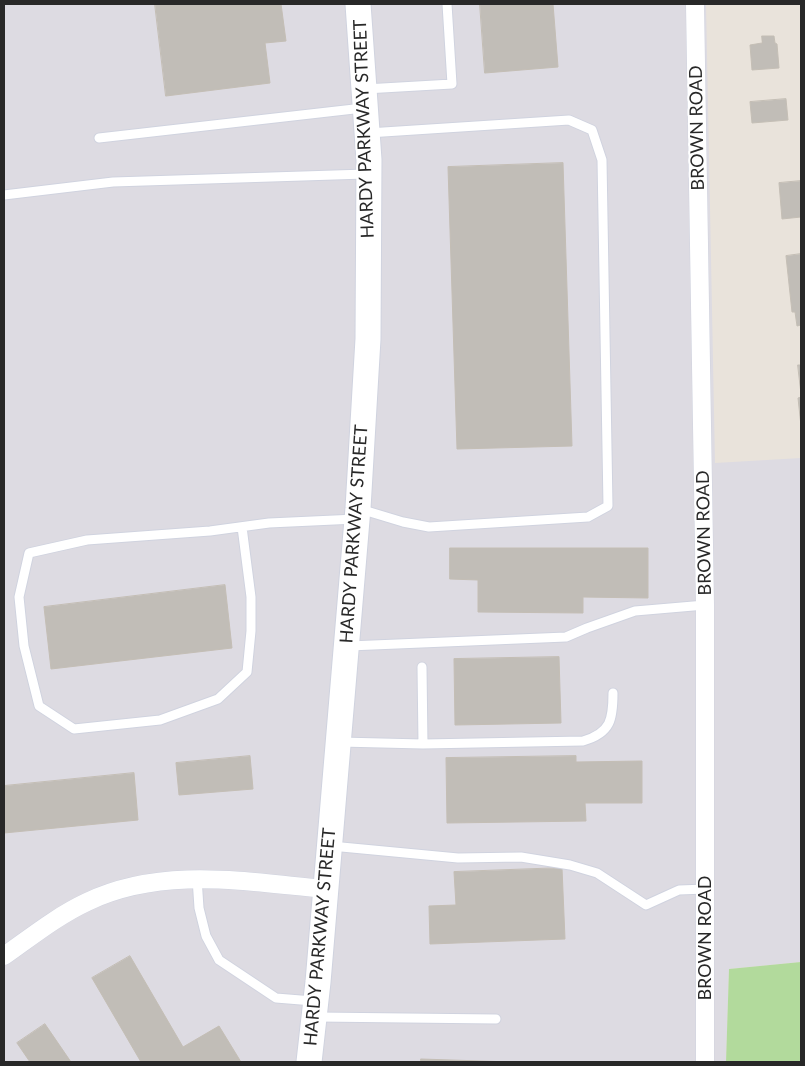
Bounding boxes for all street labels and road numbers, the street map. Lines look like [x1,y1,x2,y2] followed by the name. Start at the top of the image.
[349,19,379,239] street label: HARDY PARKWAY STREET
[685,65,709,191] street label: BROWN ROAD
[336,424,372,644] street label: HARDY PARKWAY STREET
[692,470,716,596] street label: BROWN ROAD
[300,827,340,1047] street label: HARDY PARKWAY STREET
[694,875,716,1001] street label: BROWN ROAD

